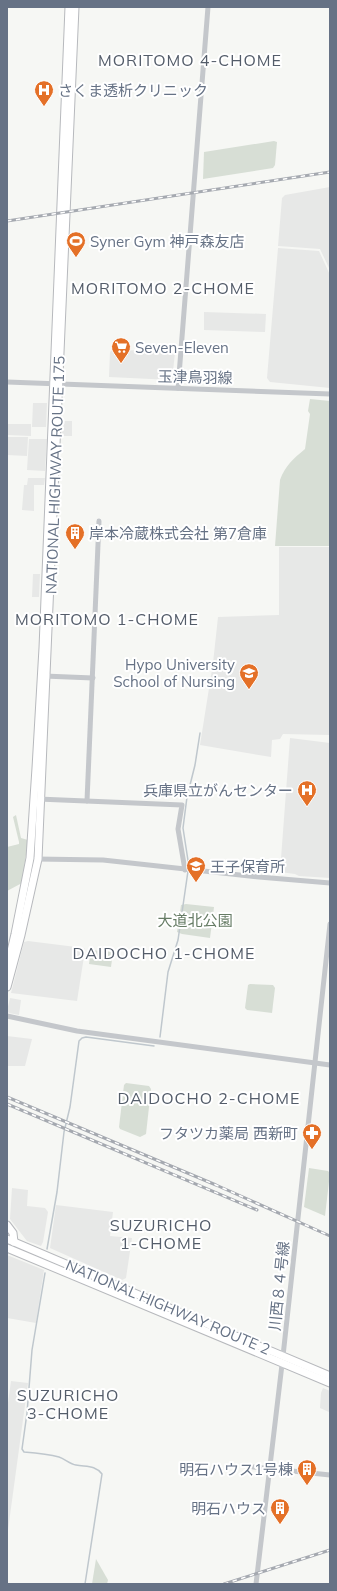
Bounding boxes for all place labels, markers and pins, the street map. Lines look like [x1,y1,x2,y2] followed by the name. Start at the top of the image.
[33,79,55,107] hospital icon: さくま透析クリニック
[58,81,208,100] place label: さくま透析クリニック
[65,230,87,258] sports icon: Syner Gym 神戸森友店
[90,232,245,251] place label: Syner Gym 神戸森友店
[110,336,132,364] supermarket icon: Seven-Eleven
[135,338,229,357] place label: Seven-Eleven
[64,522,86,550] building icon: 岸本冷蔵株式会社 第7倉庫
[89,524,267,543] place label: 岸本冷蔵株式会社 第7倉庫
[113,655,235,691] place label: Hypo University School of Nursing
[238,662,260,690] school or university icon: Hypo University School of Nursing
[296,779,318,807] hospital icon: 兵庫県立がんセンター
[143,781,293,800] place label: 兵庫県立がんセンター
[185,855,207,883] school or university icon: 王子保育所
[210,857,285,876] place label: 王子保育所
[301,1122,323,1150] pharmacy icon: フタツカ薬局 西新町
[159,1124,298,1143] place label: フタツカ薬局 西新町
[296,1458,318,1486] building icon: 明石ハウス1号棟
[179,1460,293,1479] place label: 明石ハウス1号棟
[269,1497,291,1525] building icon: 明石ハウス
[191,1499,266,1518] place label: 明石ハウス

